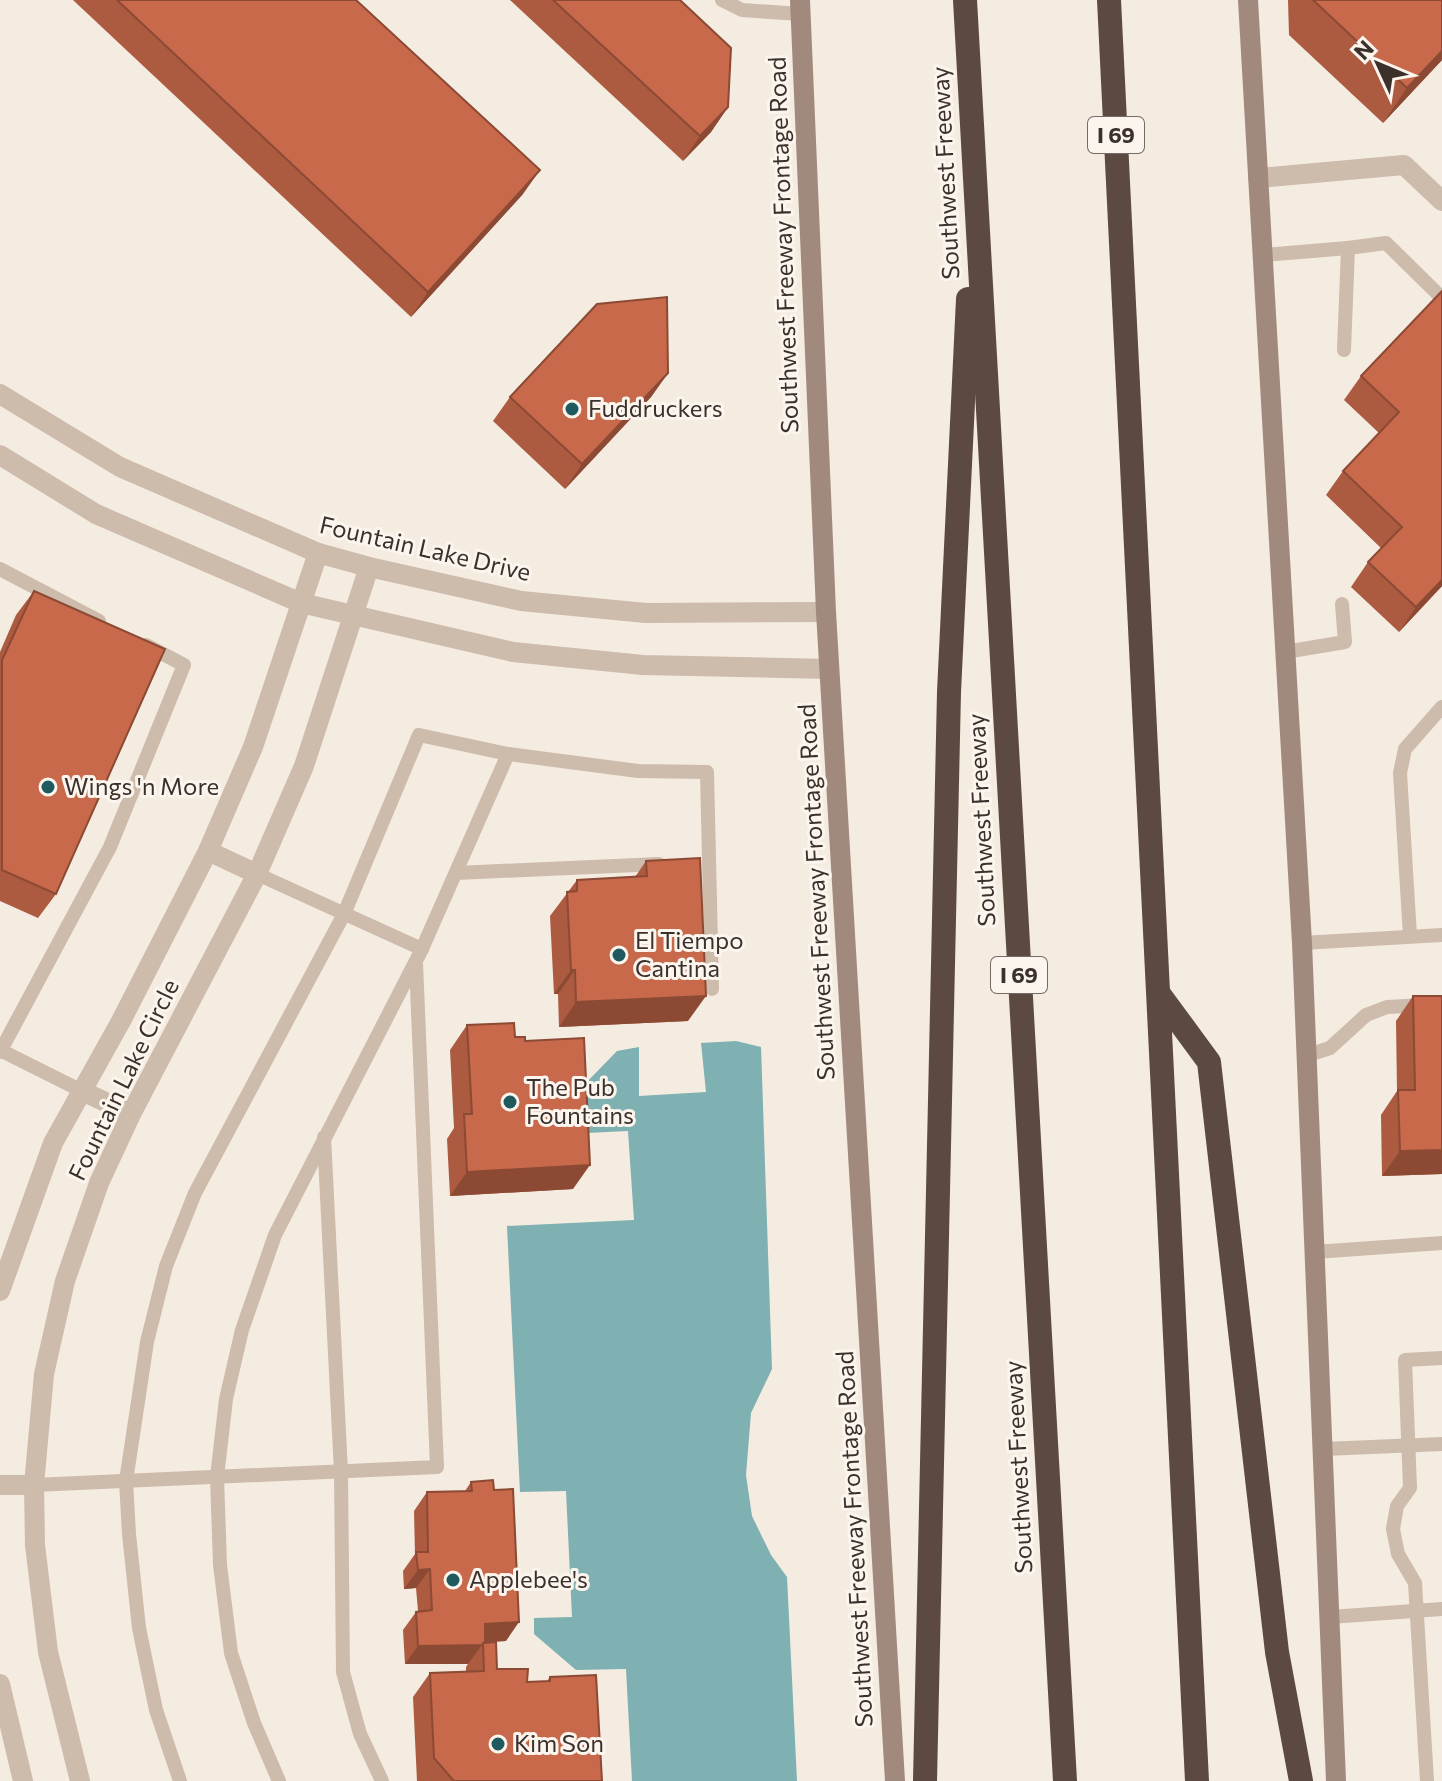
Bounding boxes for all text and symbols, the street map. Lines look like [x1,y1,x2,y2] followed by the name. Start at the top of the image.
[1338,24,1418,104] north arrow
[1348,34,1379,65] text: N
[761,56,804,434] street label: Southwest Freeway Frontage Road
[924,66,965,280] street label: Southwest Freeway
[1088,117,1144,153] road number: I 69
[588,393,723,422] place label: Fuddruckers
[563,400,581,418] marker: Fuddruckers
[317,509,534,586] street label: Fountain Lake Drive
[791,703,840,1081] street label: Southwest Freeway Frontage Road
[960,713,1001,927] street label: Southwest Freeway
[64,771,219,800] place label: Wings 'n More
[39,778,57,796] marker: Wings 'n More
[635,925,744,982] place label: El Tiempo Cantina
[610,946,628,964] marker: El Tiempo Cantina
[991,957,1047,993] road number: I 69
[61,974,184,1185] street label: Fountain Lake Circle
[526,1072,634,1129] place label: The Pub Fountains
[501,1093,519,1111] marker: The Pub Fountains
[829,1350,878,1728] street label: Southwest Freeway Frontage Road
[997,1360,1038,1574] street label: Southwest Freeway
[469,1564,588,1593] place label: Applebee's
[444,1571,462,1589] marker: Applebee's
[514,1728,604,1757] place label: Kim Son
[489,1735,507,1753] marker: Kim Son

